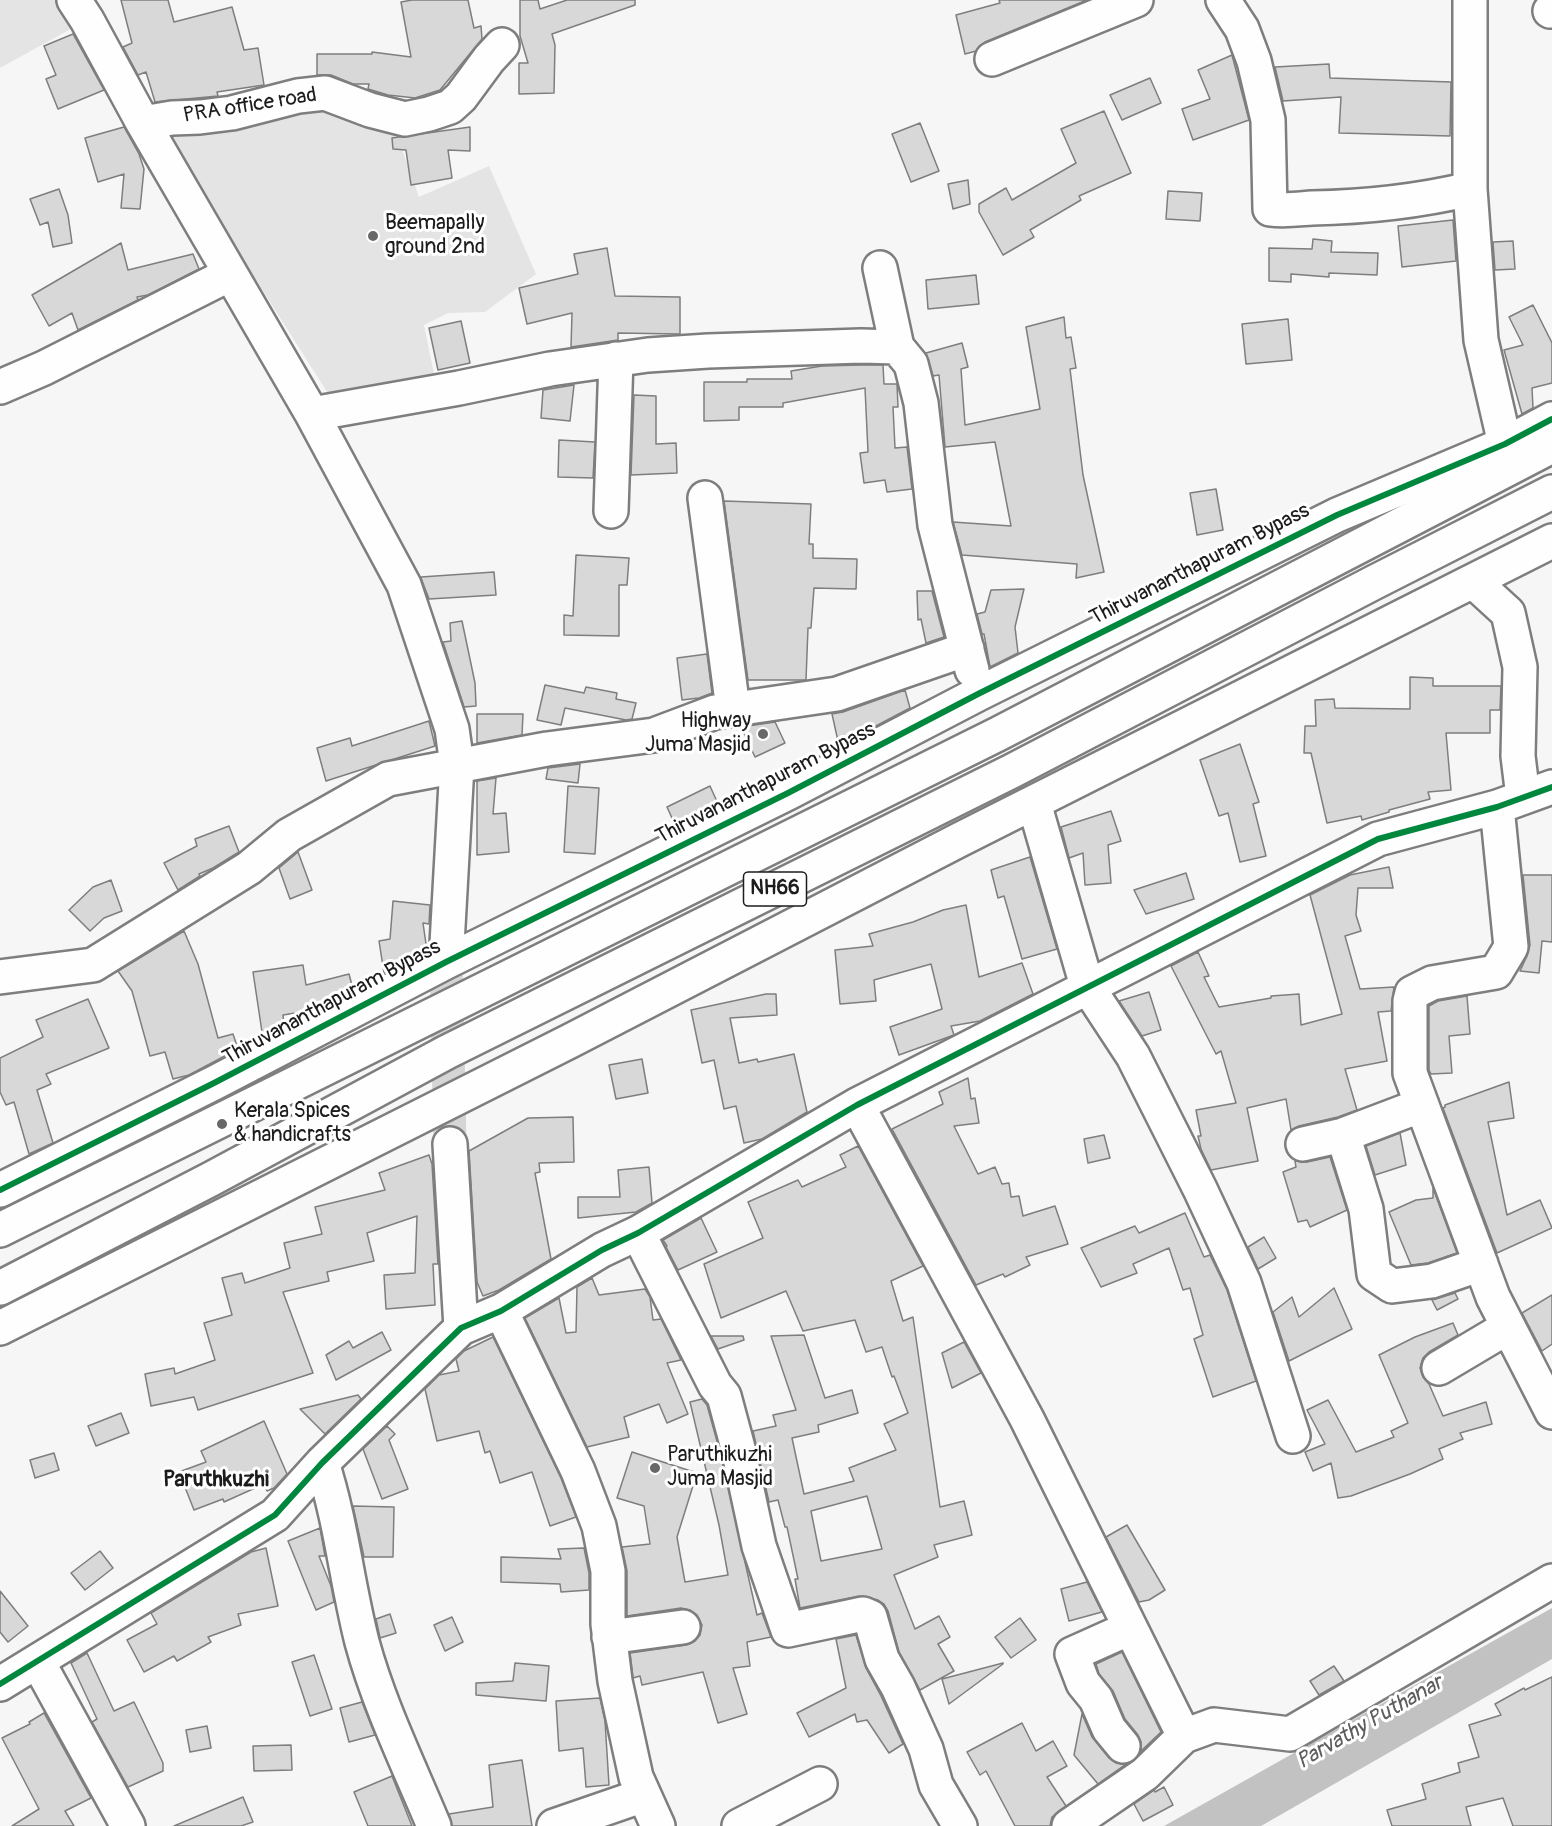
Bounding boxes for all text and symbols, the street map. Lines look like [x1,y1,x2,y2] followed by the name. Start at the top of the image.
[182,83,318,129] street label: PRA office road
[385,211,485,261] place label: Beemapally ground 2nd
[366,229,380,243] marker: Beemapally ground 2nd
[1086,499,1314,631] street label: Thiruvananthapuram Bypass
[645,709,751,759] place label: Highway Juma Masjid
[652,718,880,850] street label: Thiruvananthapuram Bypass
[756,727,770,741] marker: Highway Juma Masjid
[744,872,806,906] road number: NH66
[219,935,445,1071] street label: Thiruvananthapuram Bypass
[234,1099,351,1149] place label: Kerala Spices & handicrafts
[215,1117,229,1131] marker: Kerala Spices & handicrafts
[667,1443,773,1493] place label: Paruthikuzhi Juma Masjid
[648,1461,662,1475] marker: Paruthikuzhi Juma Masjid
[163,1467,269,1493] district label: Paruthkuzhi
[1292,1670,1448,1776] water label: Parvathy Puthanar

